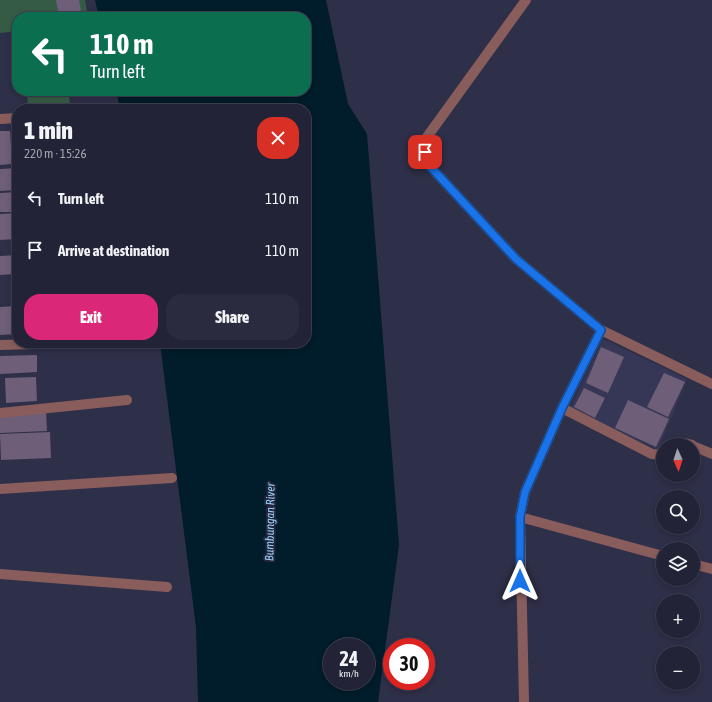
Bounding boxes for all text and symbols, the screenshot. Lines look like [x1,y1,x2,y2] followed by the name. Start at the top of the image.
[24,28,76,80] icon: left
[90,28,153,60] text: 110 m
[90,61,145,82] text: Turn left
[24,117,73,144] text: 1 min
[257,117,299,159] button: close
[408,135,442,169] pin
[414,141,436,163] icon: arrive
[24,146,87,161] text: 220 m · 15:26
[24,187,46,209] icon: left
[58,190,104,207] text: Turn left
[265,190,299,207] text: 110 m
[24,239,46,261] icon: arrive
[58,242,169,259] text: Arrive at destination
[265,242,299,259] text: 110 m
[24,294,158,340] button: Exit
[166,294,299,340] button: Share
[656,438,700,482] north arrow
[656,438,700,690] map controls
[262,482,278,561] water label: Bumbungan River
[656,490,700,534] button: search
[656,542,700,586] button: layers
[499,560,541,602] position arrow
[656,594,700,638] button: +
[383,638,435,690] speed limit sign: 30
[656,646,700,690] button: −
[340,647,358,670] text: 24
[339,668,359,679] text: km/h

